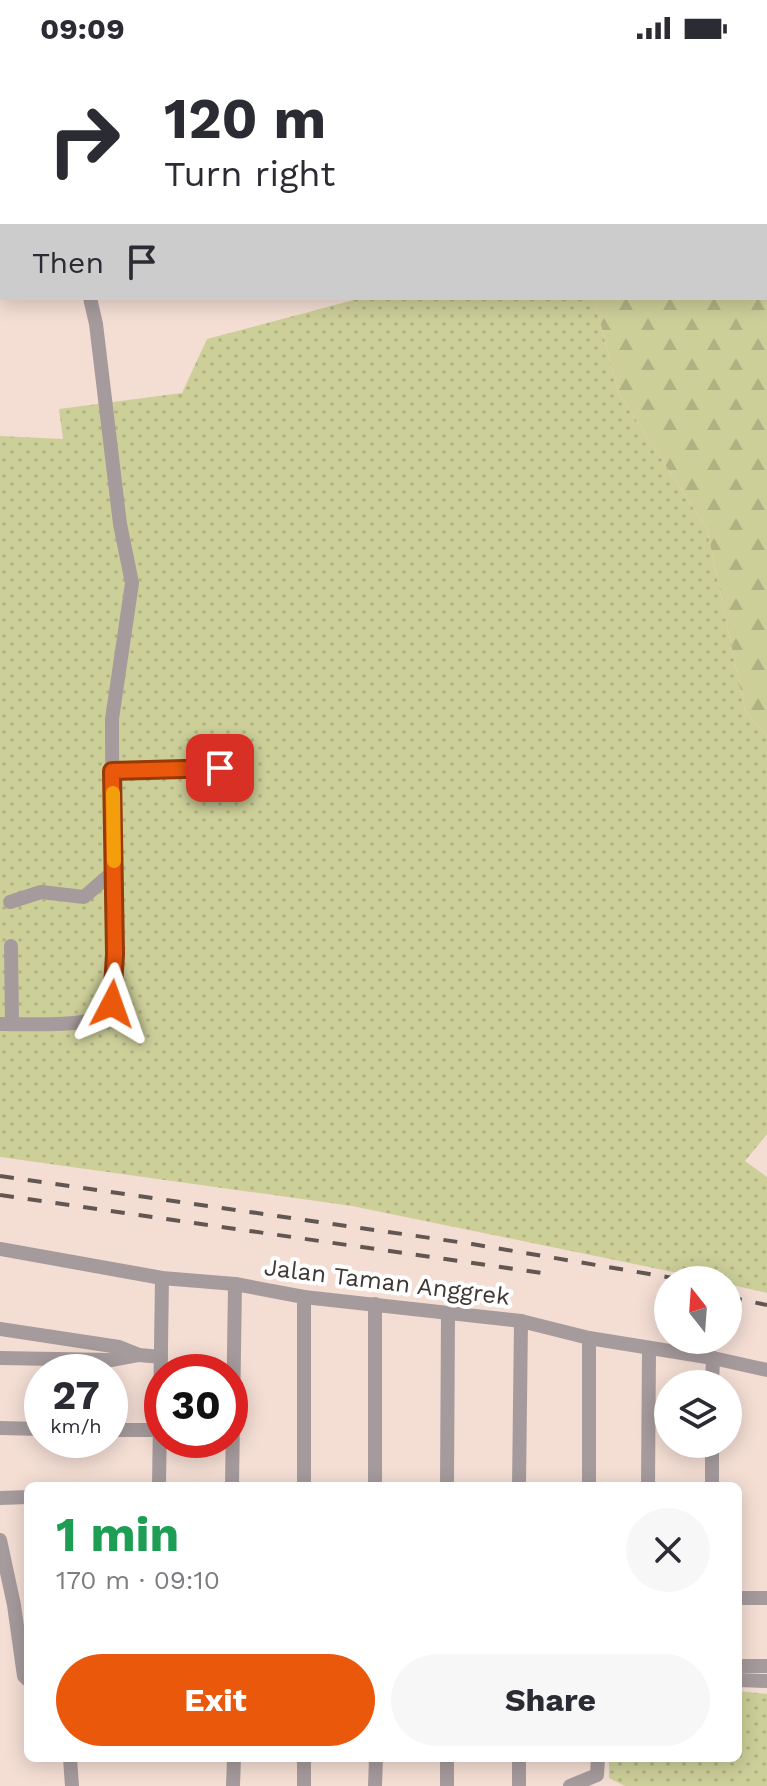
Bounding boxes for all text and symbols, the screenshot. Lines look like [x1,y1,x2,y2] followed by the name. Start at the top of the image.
[40,11,125,46] text: 09:09
[164,86,326,152] text: 120 m
[32,88,136,192] icon: right
[164,153,335,195] text: Turn right
[120,240,164,284] icon: arrive
[32,245,104,280] text: Then
[186,734,254,802] pin
[198,746,242,790] icon: arrive
[70,962,154,1046] position arrow
[263,1253,512,1311] street label: Jalan Taman Anggrek
[654,1266,742,1354] north arrow
[654,1266,742,1458] map controls
[144,1354,248,1458] speed limit sign: 30
[654,1370,742,1458] button: layers
[52,1372,100,1419] text: 27
[50,1414,102,1438] text: km/h
[56,1506,179,1563] text: 1 min
[626,1508,710,1592] button: close
[56,1565,220,1595] text: 170 m · 09:10
[56,1654,375,1746] button: Exit
[391,1654,710,1746] button: Share

